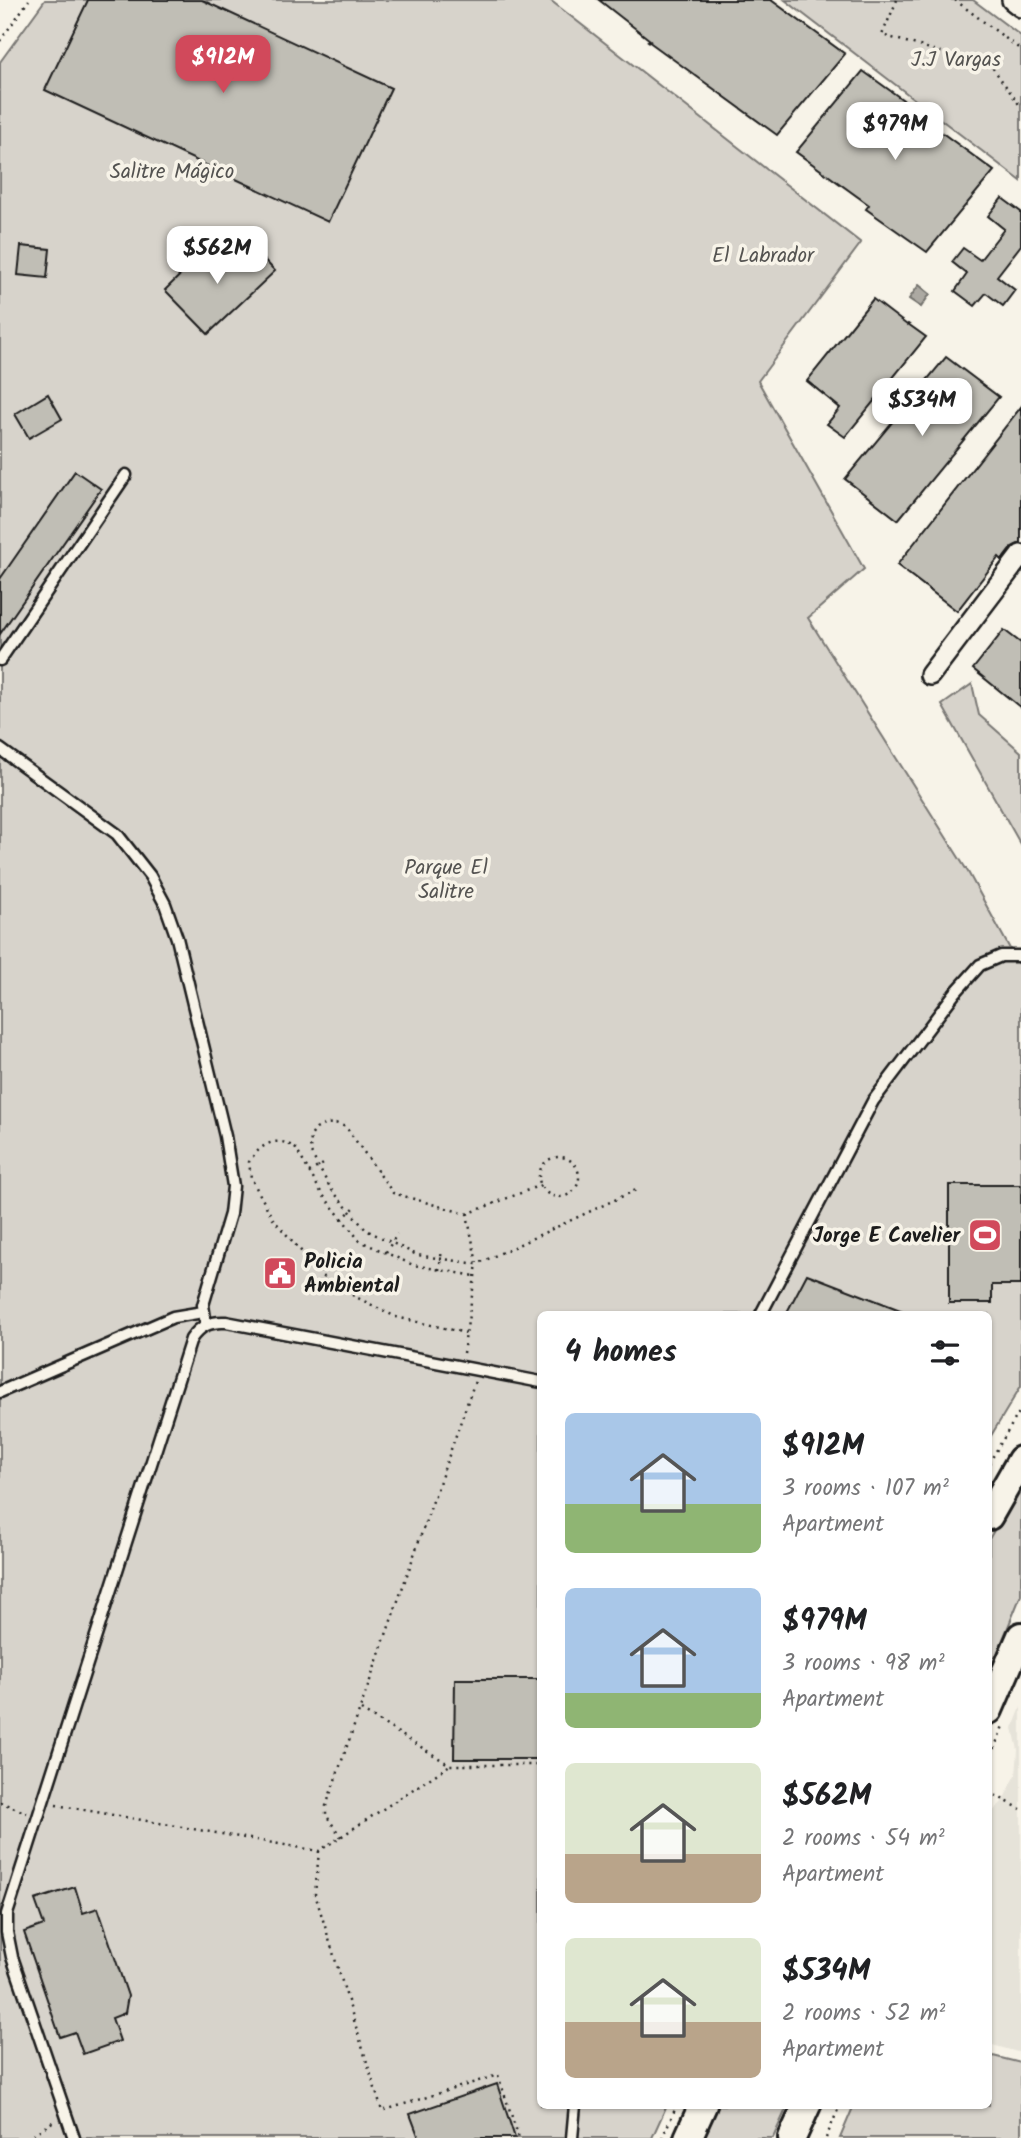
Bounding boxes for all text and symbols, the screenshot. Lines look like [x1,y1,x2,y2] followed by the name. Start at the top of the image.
[174,36,272,95] pin: $912M
[192,40,255,76] text: $912M
[911,44,1001,77] park label: J.J Vargas
[846,102,944,162] pin: $979M
[862,107,928,143] text: $979M
[110,156,234,189] park label: Salitre Mágico
[168,226,266,286] pin: $562M
[183,231,251,267] text: $562M
[712,240,815,273] park label: El Labrador
[873,378,971,438] pin: $534M
[888,383,956,419] text: $534M
[404,852,488,909] park label: Parque El Salitre
[966,1216,1004,1254] sports icon: Jorge E Cavelier
[813,1220,961,1253] place label: Jorge E Cavelier
[304,1246,400,1303] place label: Policia Ambiental
[261,1254,299,1292] public building icon: Policia Ambiental
[565,1329,677,1377] text: 4 homes
[926,1334,964,1372] icon: filters
[782,1423,864,1471] text: $912M
[621,1441,705,1525] icon: home
[782,1471,949,1507] text: 3 rooms · 107 m²
[782,1507,884,1543] text: Apartment
[782,1598,867,1646] text: $979M
[621,1616,705,1700] icon: home
[782,1646,945,1682] text: 3 rooms · 98 m²
[782,1682,884,1718] text: Apartment
[782,1773,871,1821] text: $562M
[621,1791,705,1875] icon: home
[782,1821,945,1857] text: 2 rooms · 54 m²
[782,1857,884,1893] text: Apartment
[782,1948,870,1996] text: $534M
[621,1966,705,2050] icon: home
[782,1996,945,2032] text: 2 rooms · 52 m²
[782,2032,884,2068] text: Apartment

